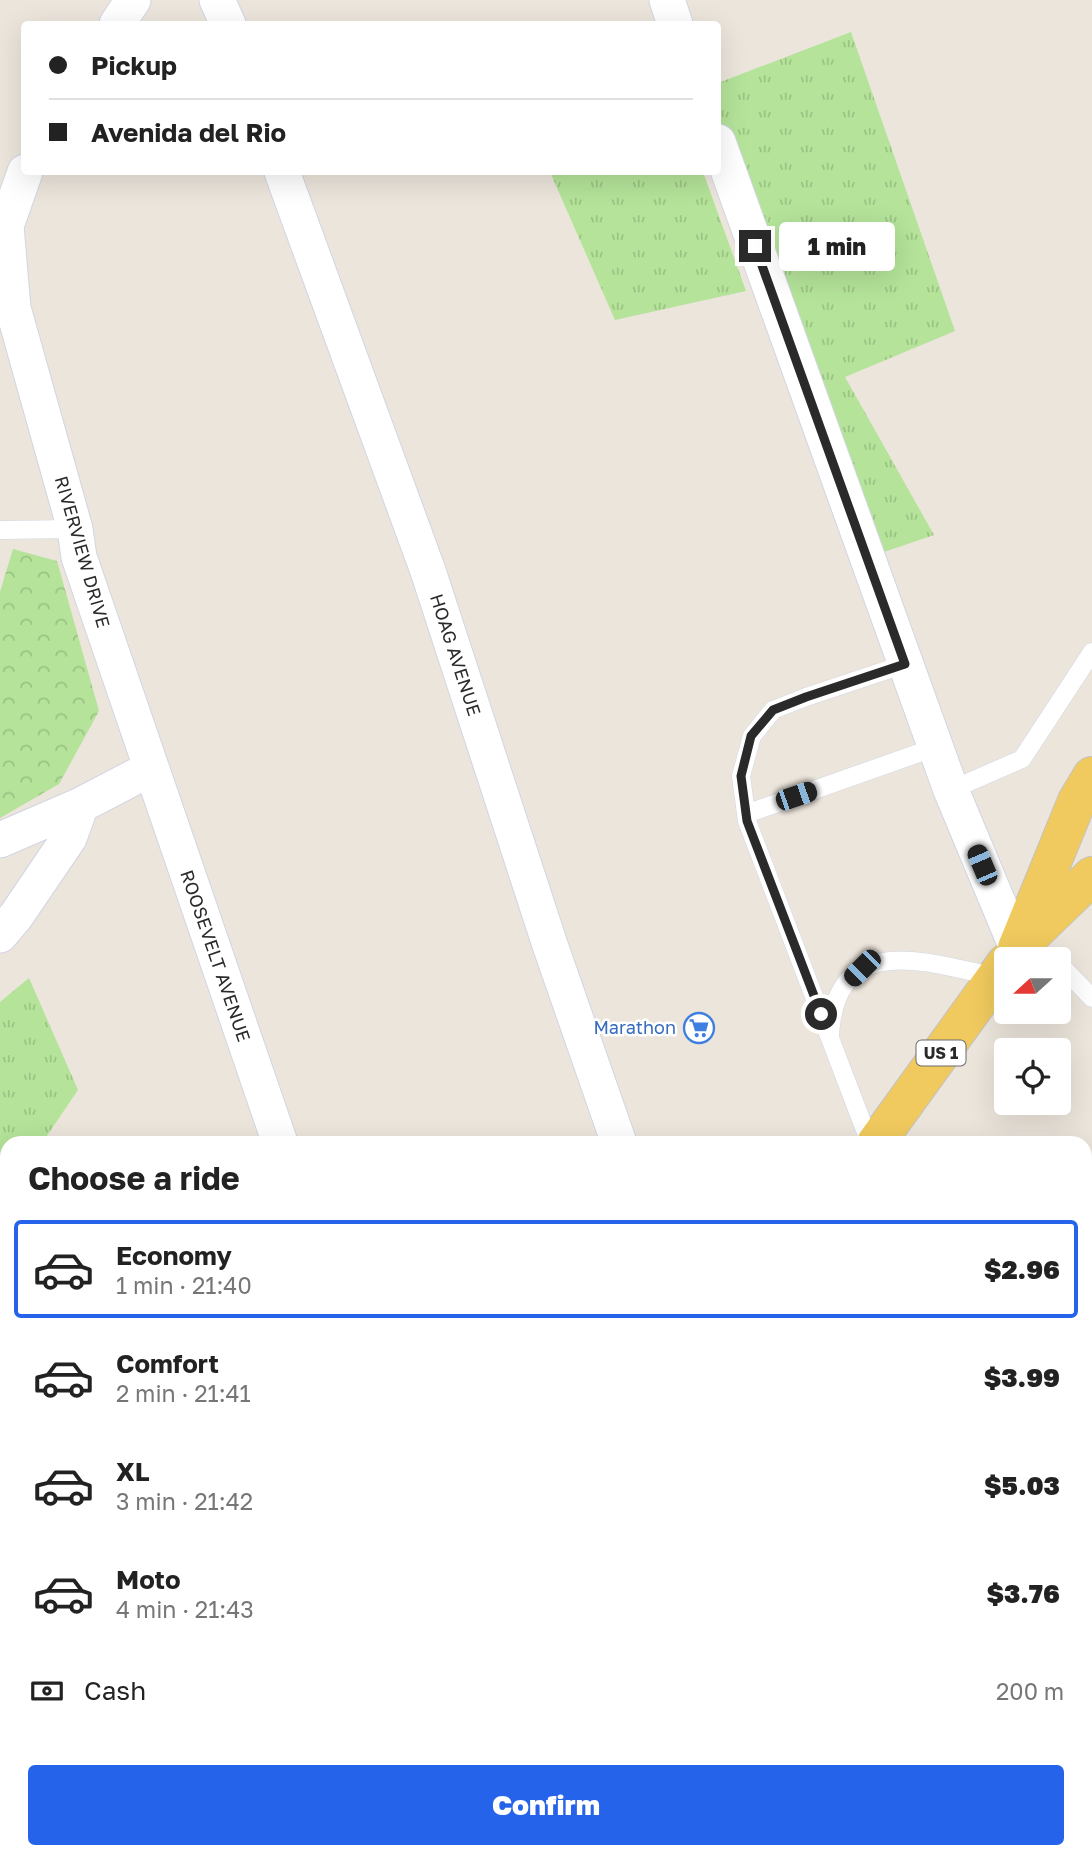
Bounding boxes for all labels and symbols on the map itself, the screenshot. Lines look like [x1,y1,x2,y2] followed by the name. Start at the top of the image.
[780,222,895,270] callout: 1 min
[739,230,771,262] route end
[51,473,115,630] street label: RIVERVIEW DRIVE
[426,591,486,718] street label: HOAG AVENUE
[773,779,820,813] car
[965,842,1000,888] car
[176,867,256,1045] street label: ROOSEVELT AVENUE
[840,946,885,990] car
[994,947,1071,1024] north arrow
[805,998,837,1030] route start
[682,1011,716,1045] supermarket icon: Marathon
[593,1016,676,1038] place label: Marathon
[916,1040,965,1065] road number: US 1

